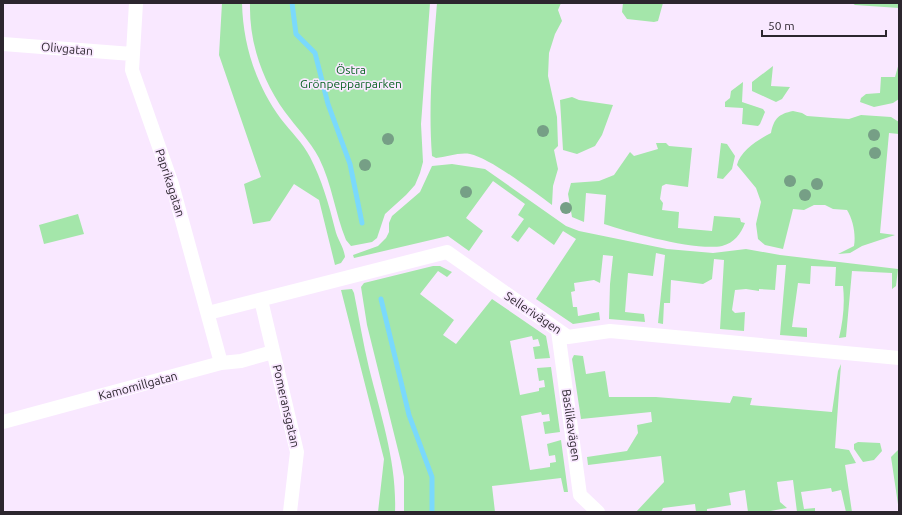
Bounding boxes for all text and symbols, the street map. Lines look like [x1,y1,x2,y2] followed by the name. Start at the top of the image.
[762,12,886,38] scale bar
[768,19,795,32] text: 50 m
[41,40,93,57] street label: Olivgatan
[300,63,402,90] park label: Östra Grönpepparparken
[153,147,188,218] street label: Paprikagatan
[502,289,564,336] street label: Sellerivägen
[271,363,302,449] street label: Pomeransgatan
[97,369,179,402] street label: Kamomillgatan
[560,388,583,462] street label: Basilikavägen

